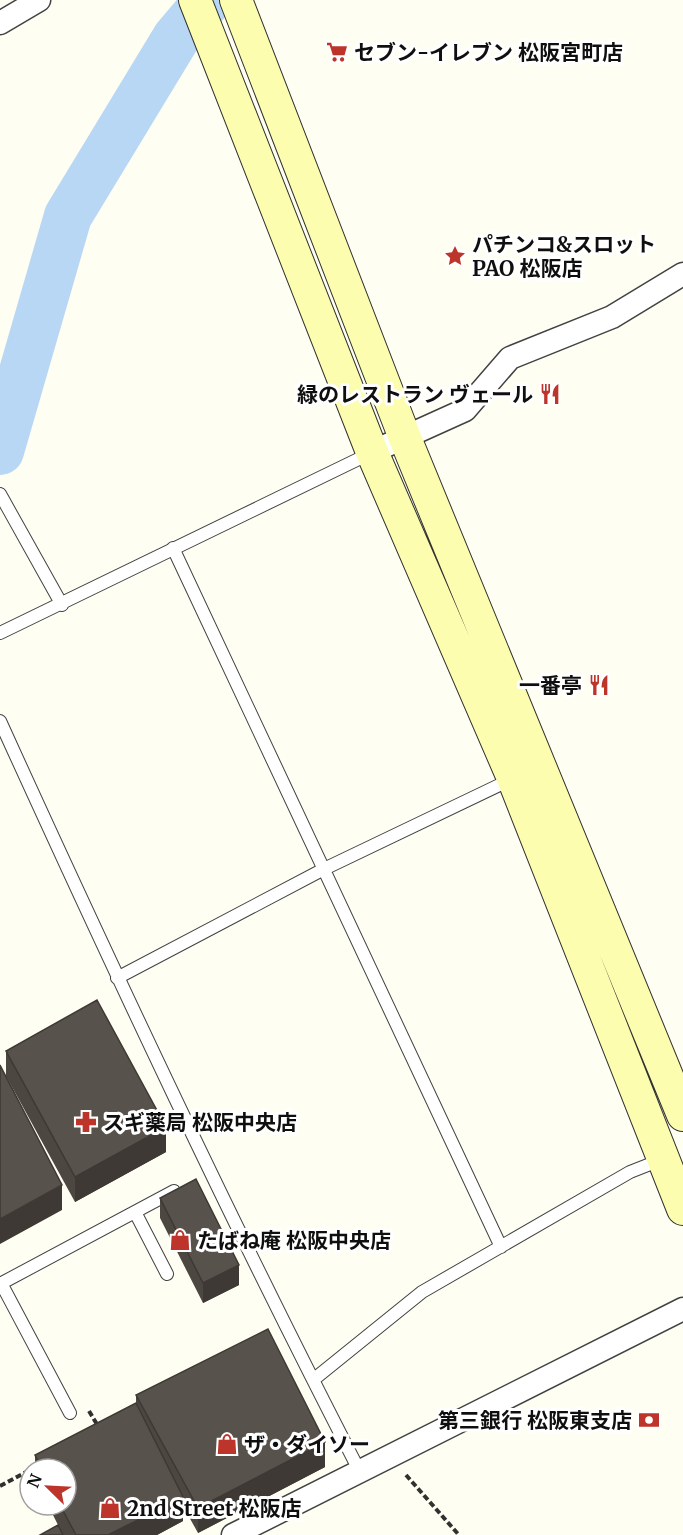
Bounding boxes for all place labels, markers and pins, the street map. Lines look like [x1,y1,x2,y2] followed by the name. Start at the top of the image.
[354,39,623,66] place label: セブン-イレブン 松阪宮町店
[325,40,349,64] supermarket icon: セブン-イレブン 松阪宮町店
[472,231,656,282] place label: パチンコ&スロット PAO 松阪店
[443,244,467,268] place icon: パチンコ&スロット PAO 松阪店
[297,381,533,408] place label: 緑のレストラン ヴェール
[538,382,562,406] restaurant icon: 緑のレストラン ヴェール
[519,672,582,699] place label: 一番亭
[587,673,611,697] restaurant icon: 一番亭
[103,1109,297,1136] place label: スギ薬局 松阪中央店
[74,1110,98,1134] pharmacy icon: スギ薬局 松阪中央店
[197,1227,391,1254] place label: たばね庵 松阪中央店
[168,1228,192,1252] shop icon: たばね庵 松阪中央店
[438,1407,632,1434] place label: 第三銀行 松阪東支店
[637,1408,661,1432] bank icon: 第三銀行 松阪東支店
[244,1431,370,1458] place label: ザ・ダイソー
[215,1432,239,1456] shop icon: ザ・ダイソー
[127,1495,301,1522] place label: 2nd Street 松阪店
[98,1496,122,1520] shop icon: 2nd Street 松阪店

